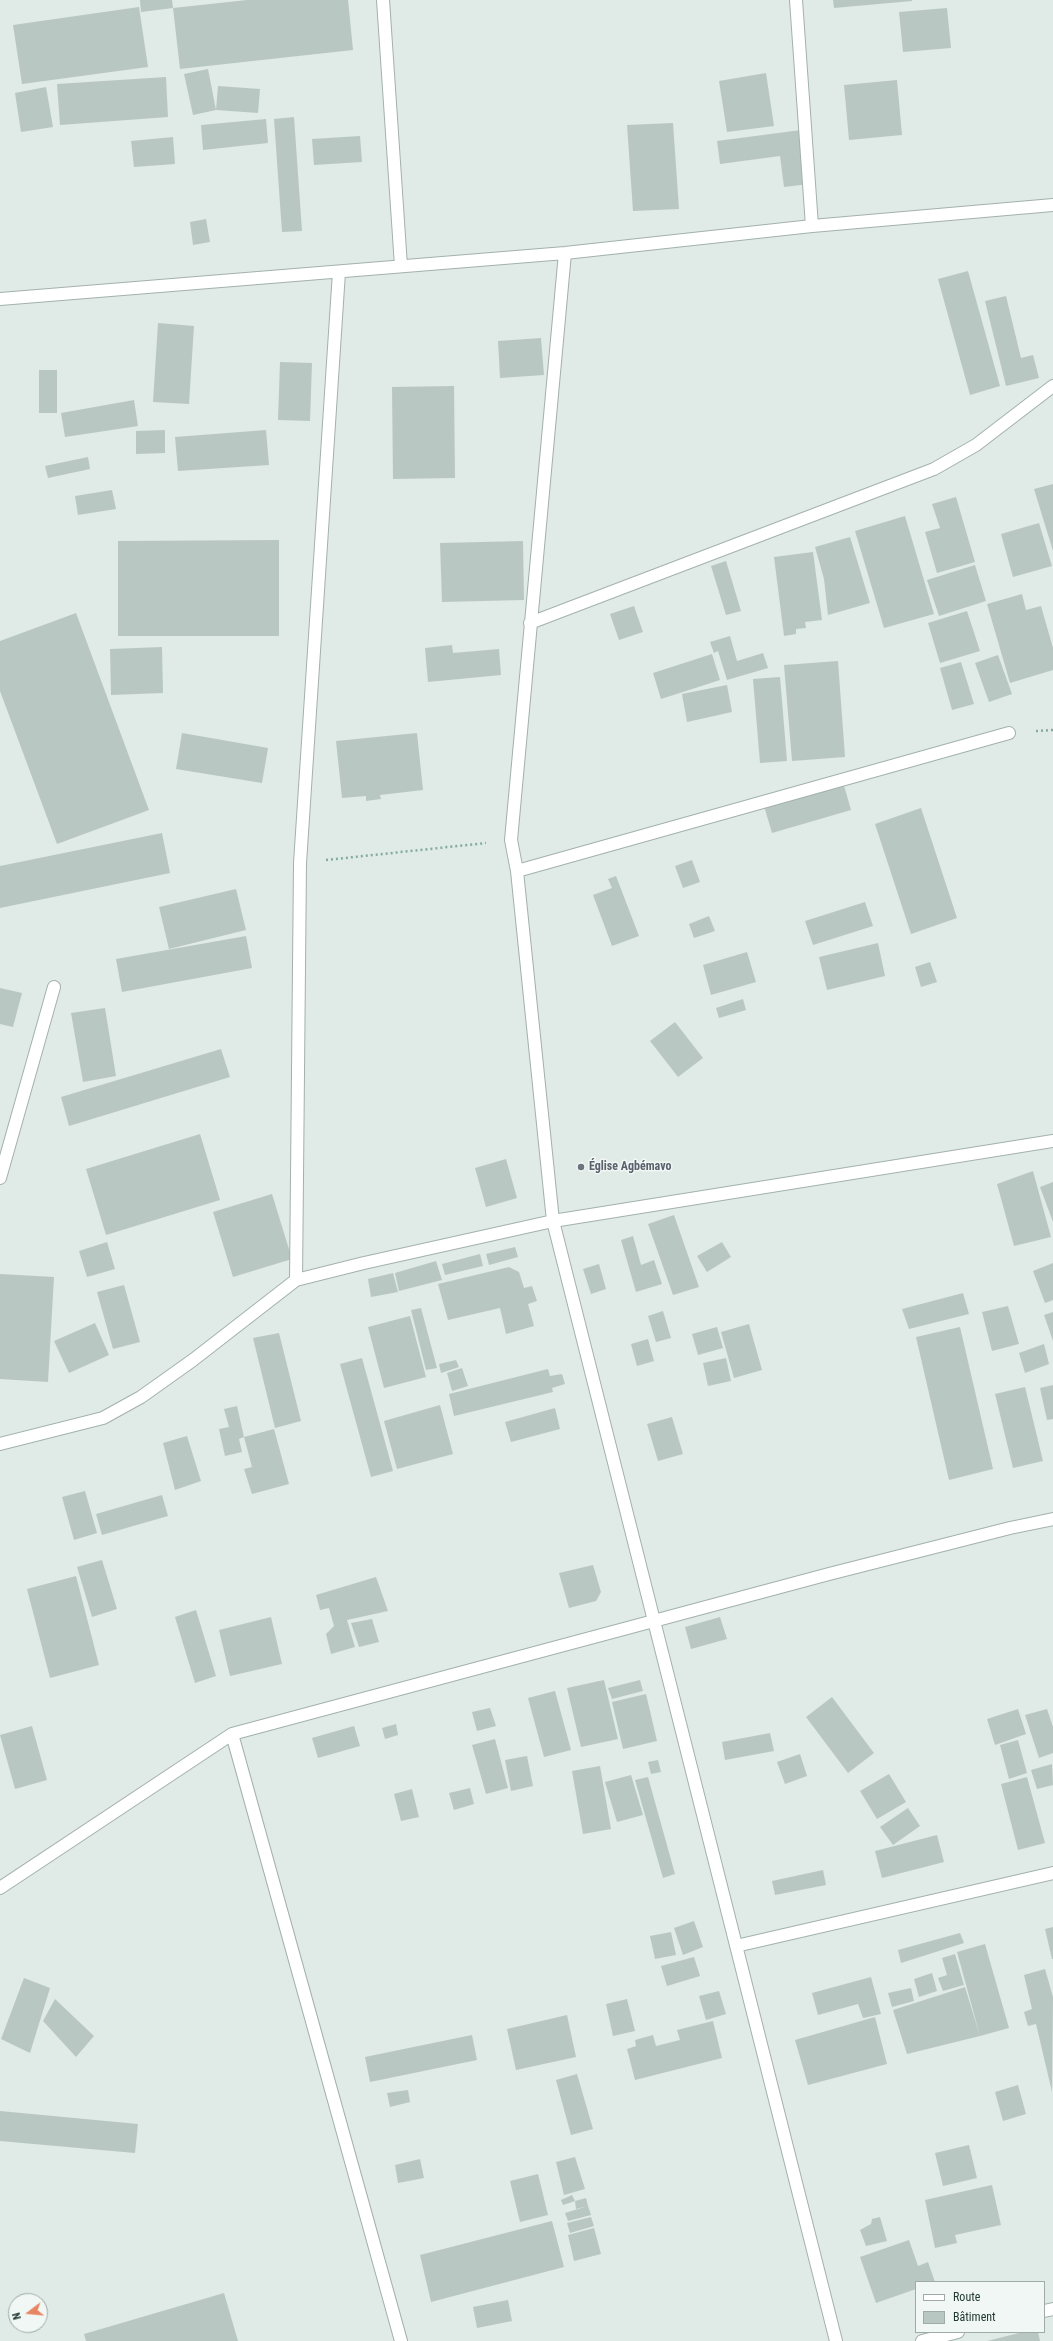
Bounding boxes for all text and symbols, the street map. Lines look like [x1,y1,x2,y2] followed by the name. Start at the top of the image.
[589,1160,671,1174] place label: Église Agbémavo
[576,1162,586,1172] marker: Église Agbémavo
[915,2281,1045,2333] legend
[953,2290,980,2304] text: Route
[8,2293,48,2333] north arrow
[953,2310,996,2324] text: Bâtiment
[10,2311,24,2321] text: N

